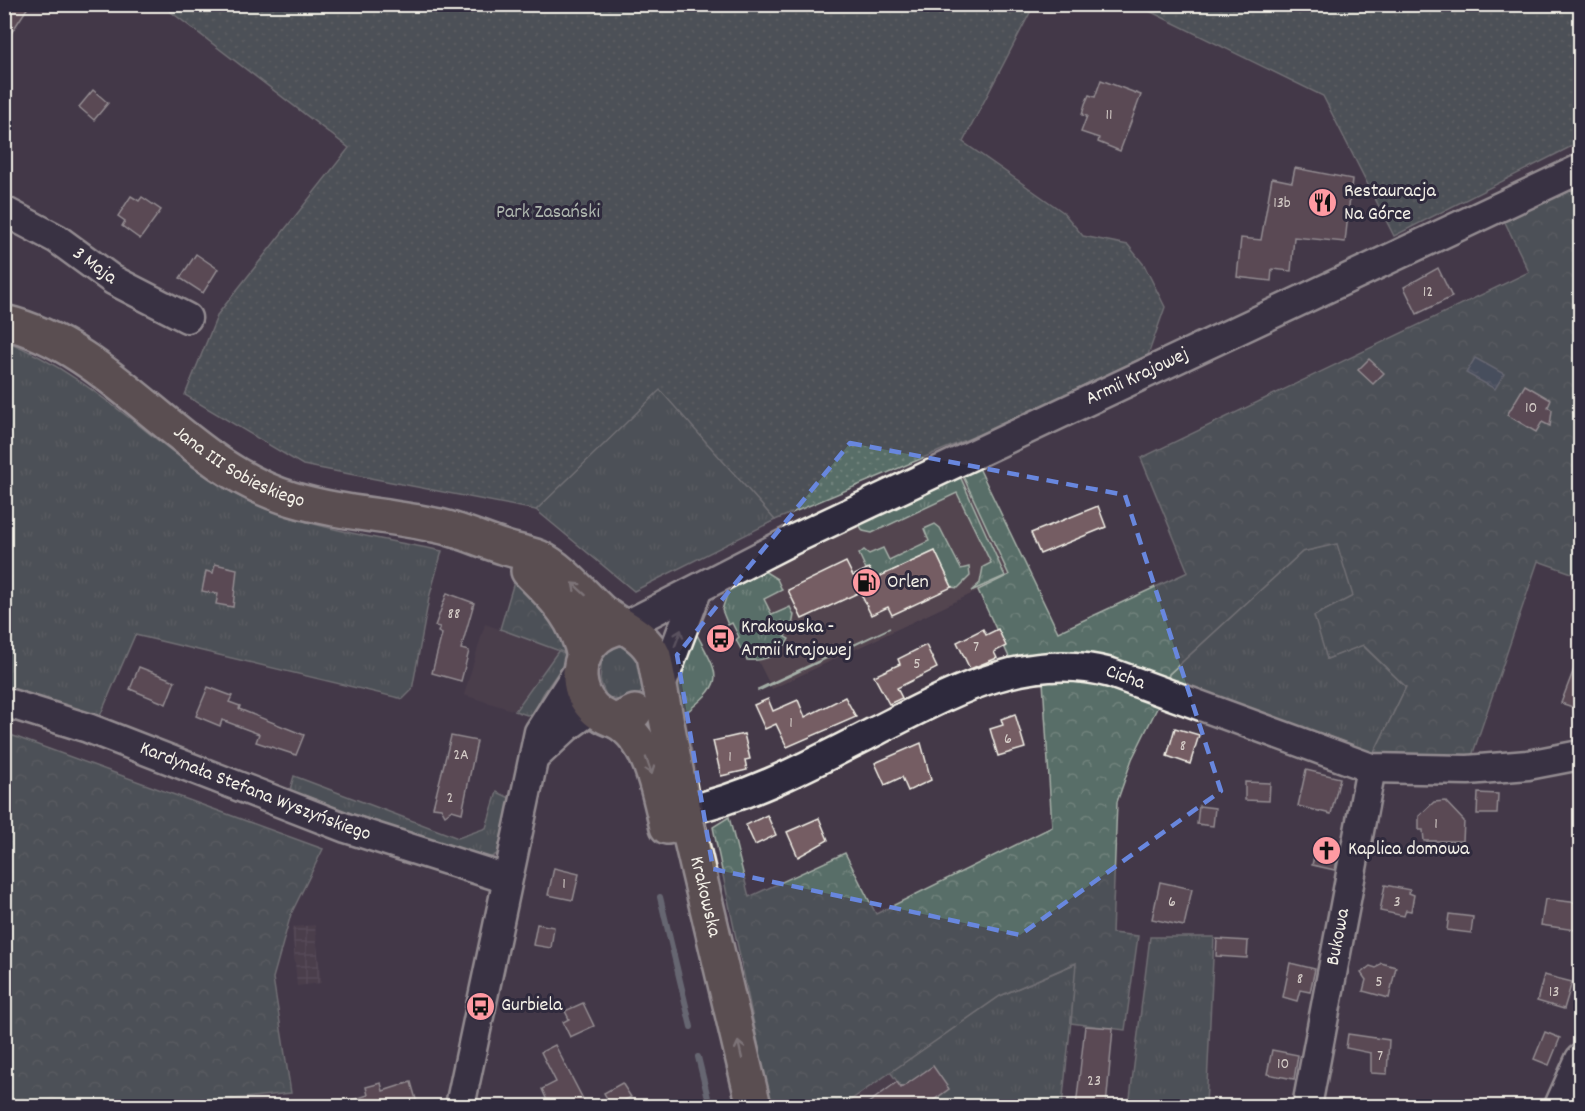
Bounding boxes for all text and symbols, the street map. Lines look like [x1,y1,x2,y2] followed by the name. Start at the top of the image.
[1105,104,1113,127] house number: 11
[1344,178,1436,229] place label: Restauracja Na Górce
[1307,187,1339,219] restaurant icon: Restauracja Na Górce
[1273,192,1291,215] house number: 13b
[496,199,600,227] park label: Park Zasański
[66,240,123,292] street label: 3 Maja
[1423,281,1433,304] house number: 12
[1081,341,1194,414] street label: Armii Krajowej
[1525,397,1537,420] house number: 10
[167,419,308,516] street label: Jana III Sobieskiego
[850,567,882,599] fuel station icon: Orlen
[887,569,929,597] place label: Orlen
[572,582,587,596] one-way arrow
[448,603,460,626] house number: 88
[741,614,852,665] place label: Krakowska - Armii Krajowej
[704,623,736,655] bus stop icon: Krakowska - Armii Krajowej
[674,630,685,648] one-way arrow
[973,636,979,659] house number: 7
[913,653,921,676] house number: 5
[1102,658,1149,698] street label: Cicha
[789,712,793,735] house number: 1
[1004,728,1012,751] house number: 6
[135,735,374,849] street label: Kardynała Stefana Wyszyńskiego
[1180,735,1186,758] house number: 8
[453,744,469,767] house number: 2A
[728,746,732,769] house number: 1
[644,756,655,775] one-way arrow
[447,787,454,810] house number: 2
[1434,813,1438,836] house number: 1
[1311,834,1343,866] church icon: Kaplica domowa
[1348,836,1470,864] place label: Kaplica domowa
[681,854,728,940] street label: Krakowska
[562,873,566,896] house number: 1
[1168,891,1176,914] house number: 6
[1393,891,1401,914] house number: 3
[1320,906,1358,968] street label: Bukowa
[1297,968,1303,991] house number: 8
[1375,971,1383,994] house number: 5
[1549,981,1559,1004] house number: 13
[464,990,496,1022] bus stop icon: Gurbiela
[501,992,563,1020] place label: Gurbiela
[734,1040,746,1059] one-way arrow
[1377,1045,1383,1068] house number: 7
[1277,1053,1289,1076] house number: 10
[1087,1070,1101,1093] house number: 23

